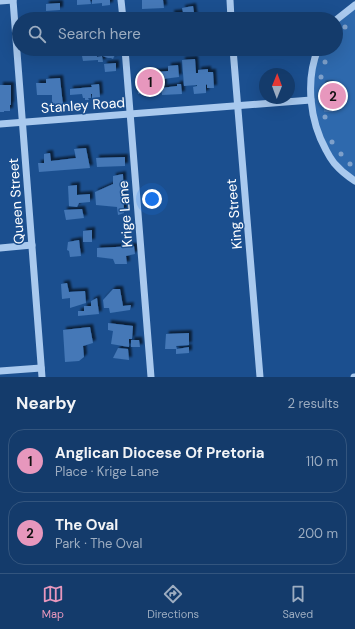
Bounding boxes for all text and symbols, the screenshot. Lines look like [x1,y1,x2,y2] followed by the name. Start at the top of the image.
[12,12,343,56] search box
[26,23,48,45] icon: search
[58,24,141,44] text: Search here
[137,67,163,97] pin: 1
[259,68,295,104] north arrow
[320,81,346,111] pin: 2
[40,93,126,117] street label: Stanley Road
[4,157,28,245] street label: Queen Street
[222,178,246,250] street label: King Street
[114,180,136,248] street label: Krige Lane
[142,189,162,209] your location
[16,392,76,414] text: Nearby
[288,395,339,412] text: 2 results
[55,443,265,463] text: Anglican Diocese Of Pretoria
[28,453,32,470] text: 1
[306,453,338,470] text: 110 m
[55,463,159,480] text: Place · Krige Lane
[55,515,118,535] text: The Oval
[26,525,34,542] text: 2
[298,525,338,542] text: 200 m
[55,535,142,552] text: Park · The Oval
[42,583,64,621] tab: Map
[147,583,199,621] tab: Directions
[282,583,313,621] tab: Saved

